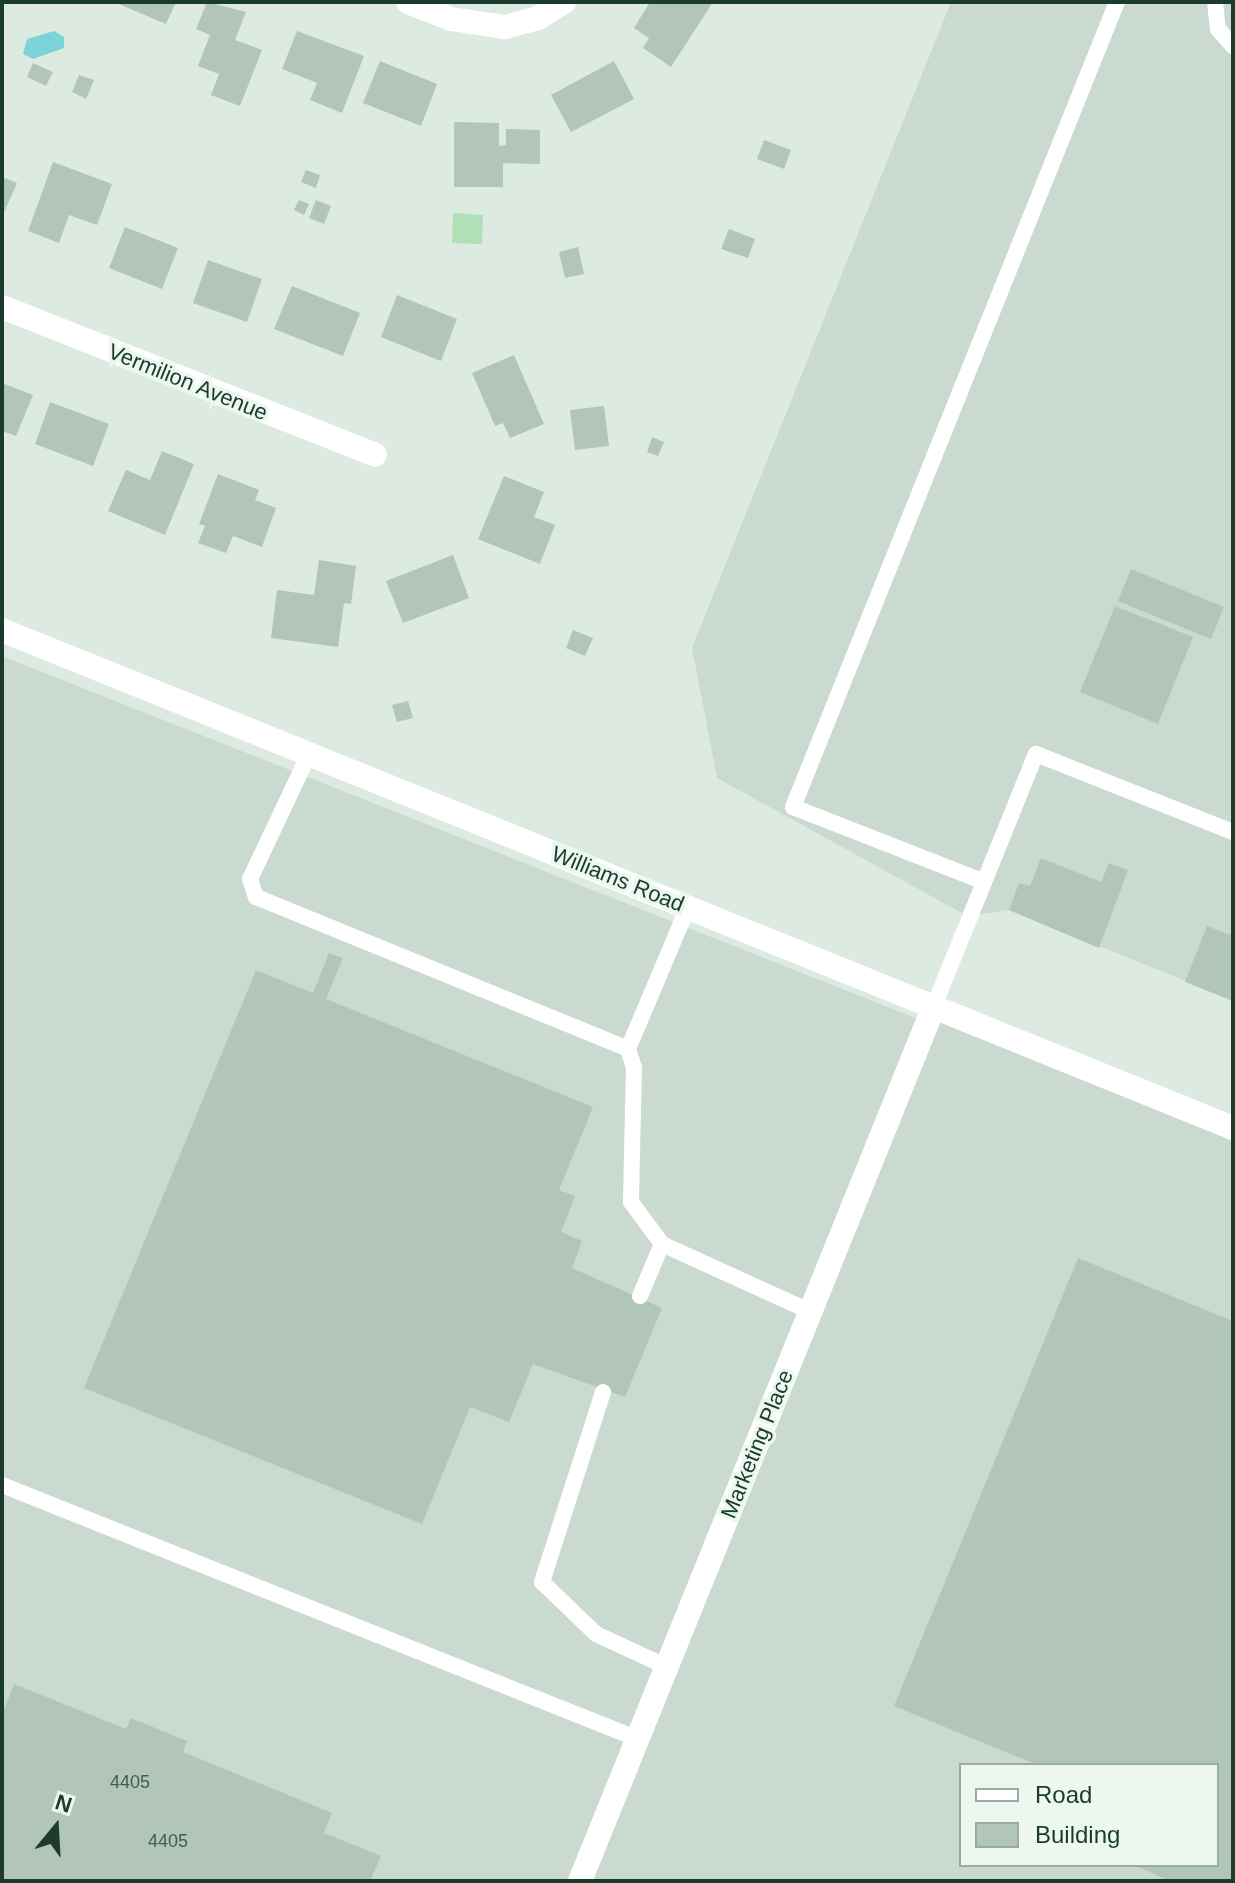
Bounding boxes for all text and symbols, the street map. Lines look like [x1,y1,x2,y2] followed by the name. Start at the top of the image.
[104,338,272,426] street label: Vermilion Avenue
[548,840,688,918] street label: Williams Road
[715,1366,799,1522] street label: Marketing Place
[959,1763,1219,1867] legend
[110,1771,150,1793] house number: 4405
[1035,1781,1092,1808] text: Road
[16,1787,96,1867] north arrow
[52,1789,75,1818] text: N
[1035,1821,1120,1848] text: Building
[148,1830,188,1852] house number: 4405

